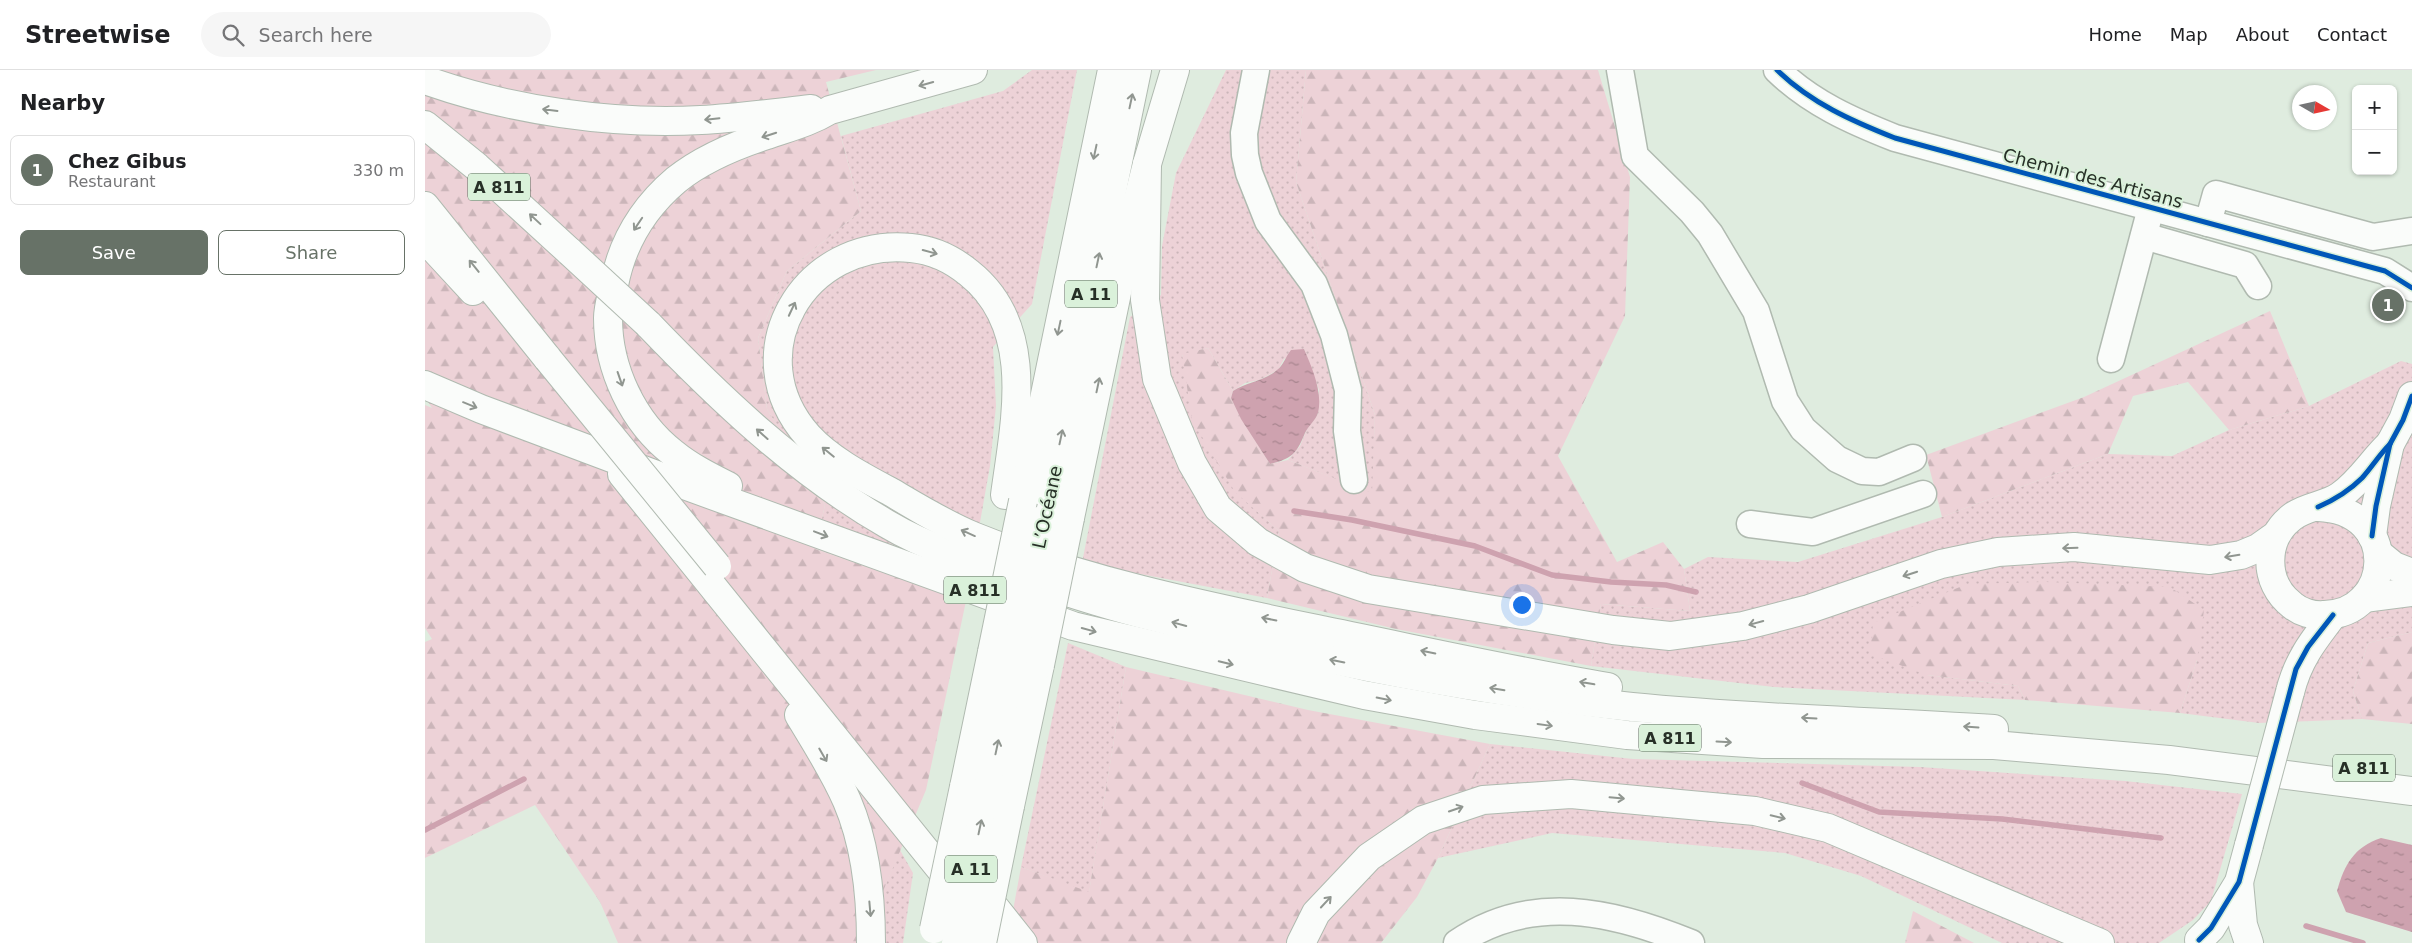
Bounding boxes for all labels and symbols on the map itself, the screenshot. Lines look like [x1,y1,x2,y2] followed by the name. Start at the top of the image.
[919,79,935,89] one-way arrow
[2292,85,2337,130] north arrow
[1126,94,1136,110] one-way arrow
[542,105,558,115] one-way arrow
[704,114,720,124] one-way arrow
[761,130,777,140] one-way arrow
[1090,144,1099,160] one-way arrow
[2001,144,2185,212] street label: Chemin des Artisans
[468,174,530,200] road number: A 811
[528,213,541,225] one-way arrow
[632,217,643,231] one-way arrow
[921,247,937,257] one-way arrow
[1093,253,1103,269] one-way arrow
[469,260,480,273] one-way arrow
[1065,280,1117,308] road number: A 11
[2372,286,2404,324] pin: 1
[788,302,797,317] one-way arrow
[1053,320,1063,336] one-way arrow
[616,371,625,387] one-way arrow
[1093,377,1103,393] one-way arrow
[462,400,477,410] one-way arrow
[756,428,769,440] one-way arrow
[1057,429,1066,445] one-way arrow
[822,447,835,458] one-way arrow
[1028,464,1066,550] street label: L’Océane
[961,528,976,538] one-way arrow
[812,530,828,539] one-way arrow
[2062,543,2078,552] one-way arrow
[2224,552,2240,562] one-way arrow
[1903,570,1919,579] one-way arrow
[944,576,1006,604] road number: A 811
[1509,592,1535,618] your location
[1261,614,1277,624] one-way arrow
[1171,619,1187,628] one-way arrow
[1748,619,1764,628] one-way arrow
[1080,625,1096,635] one-way arrow
[1420,647,1436,656] one-way arrow
[1329,656,1345,666] one-way arrow
[1217,659,1233,669] one-way arrow
[1580,678,1596,688] one-way arrow
[1489,684,1505,694] one-way arrow
[1376,695,1392,704] one-way arrow
[1801,714,1817,723] one-way arrow
[1536,720,1552,730] one-way arrow
[1964,723,1980,732] one-way arrow
[1639,724,1701,751] road number: A 811
[1715,737,1731,746] one-way arrow
[992,740,1002,756] one-way arrow
[819,748,829,762] one-way arrow
[2333,754,2395,781] road number: A 811
[1609,793,1625,803] one-way arrow
[1448,804,1464,813] one-way arrow
[1770,812,1786,822] one-way arrow
[976,819,985,835] one-way arrow
[945,856,997,882] road number: A 11
[1320,896,1332,908] one-way arrow
[866,901,875,917] one-way arrow

